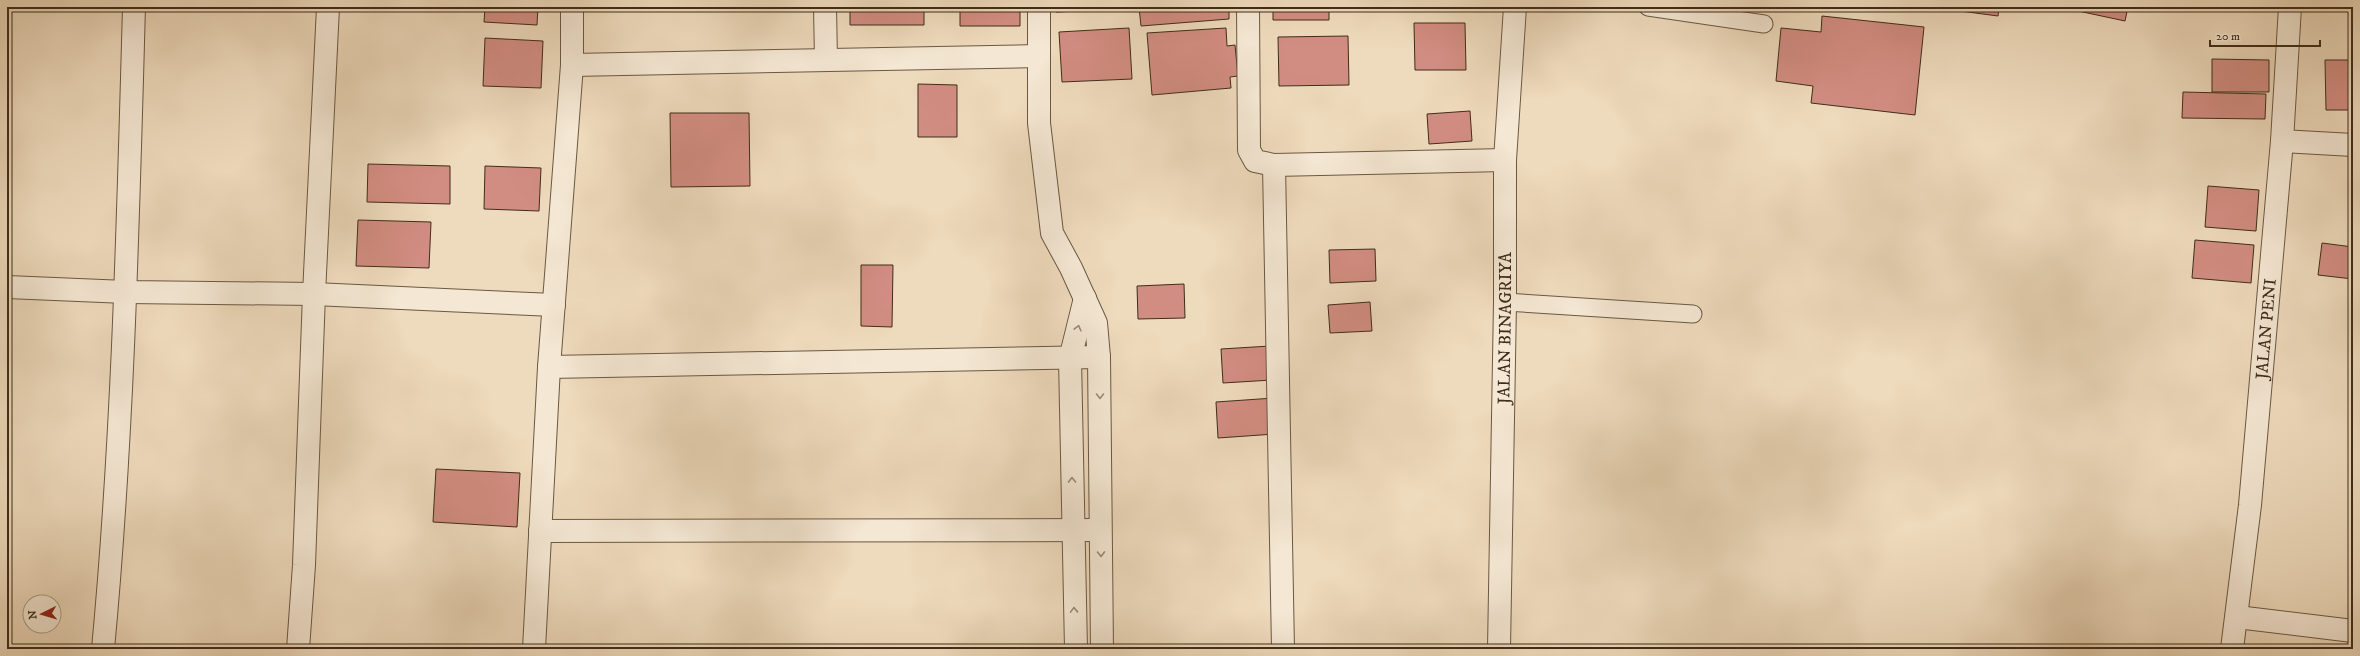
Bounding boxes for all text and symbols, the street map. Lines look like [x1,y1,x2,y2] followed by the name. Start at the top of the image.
[2210,22,2320,48] scale bar
[2216,29,2240,44] text: 20 m
[1493,252,1517,406] street label: JALAN BINAGRIYA
[2251,277,2282,382] street label: JALAN PENI
[1073,325,1081,332] one-way arrow
[1096,393,1104,399] one-way arrow
[1068,477,1076,483] one-way arrow
[1097,551,1105,557] one-way arrow
[22,594,62,634] north arrow
[1070,607,1079,613] one-way arrow
[26,610,40,620] text: N

